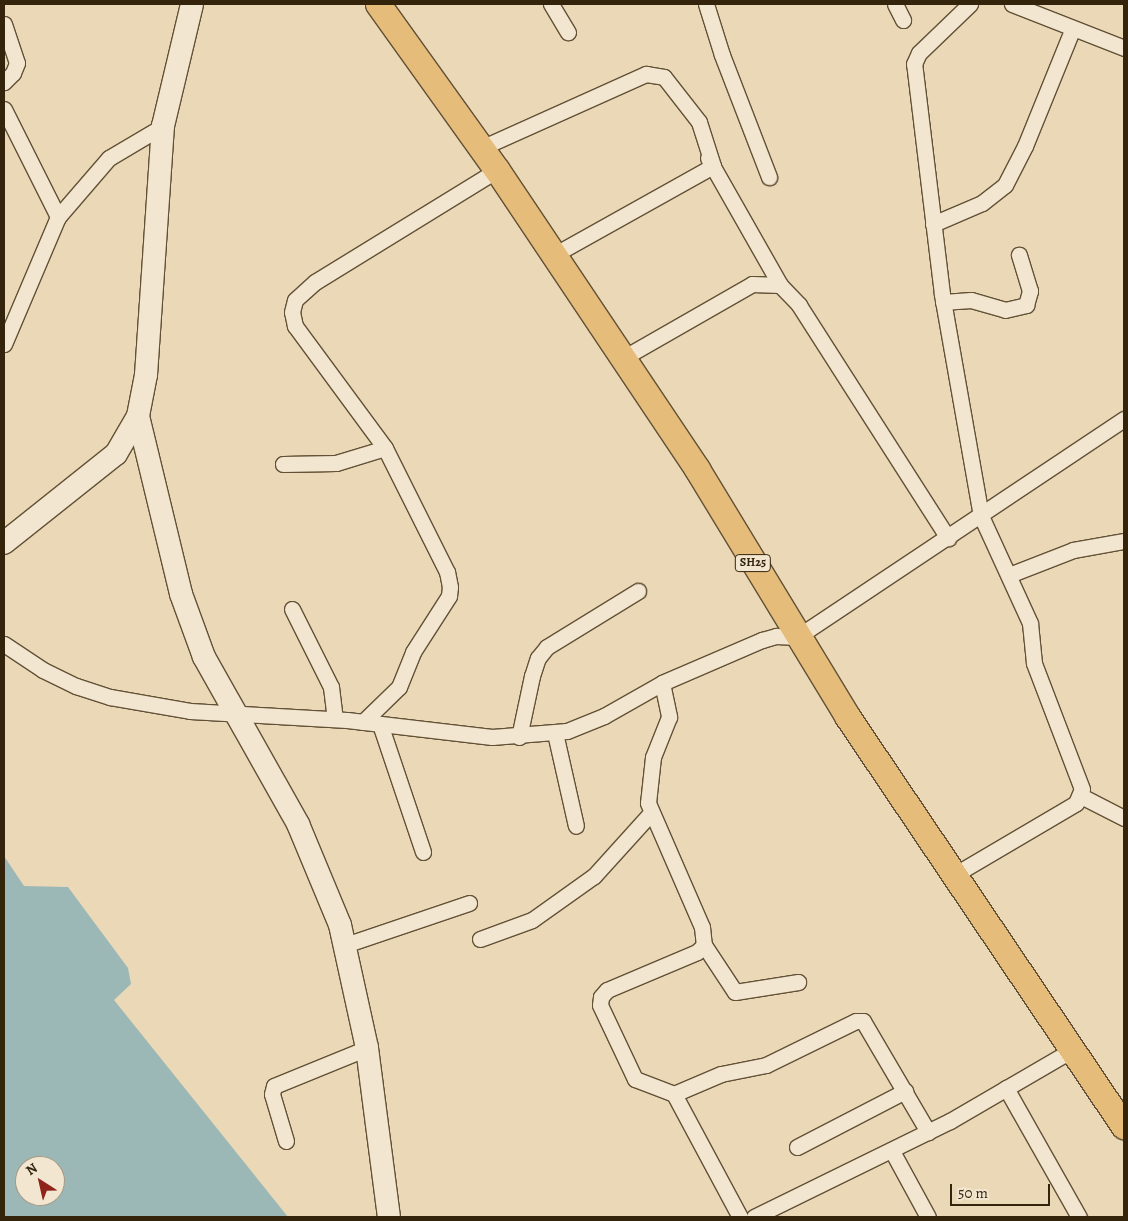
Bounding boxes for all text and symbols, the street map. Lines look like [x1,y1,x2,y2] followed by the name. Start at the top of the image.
[734,554,772,572] road number: SH25
[15,1156,65,1206] north arrow
[22,1158,41,1180] text: N
[953,1174,1053,1206] scale bar
[958,1183,988,1203] text: 50 m

